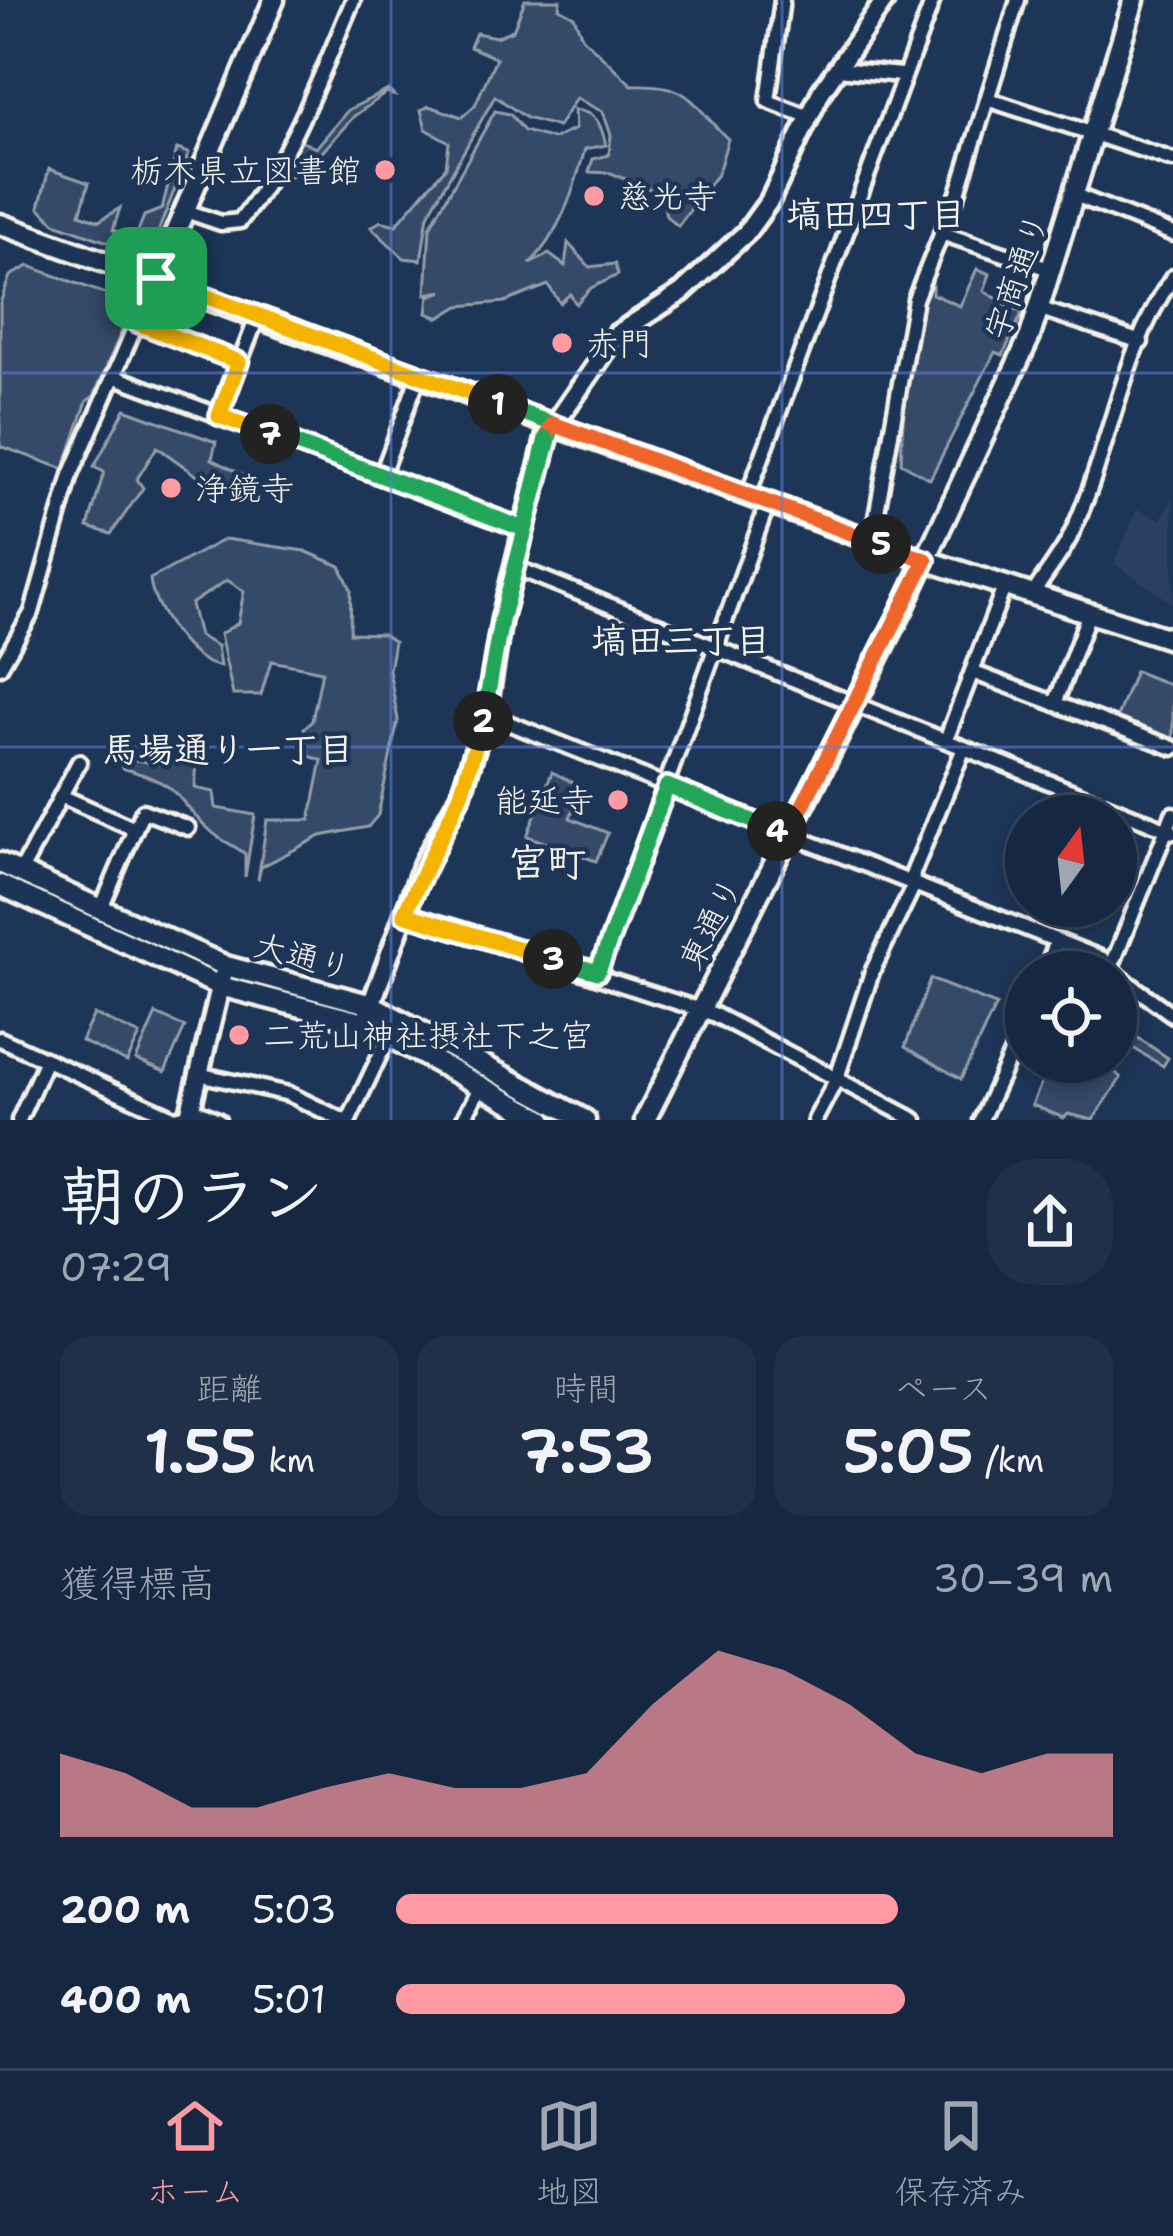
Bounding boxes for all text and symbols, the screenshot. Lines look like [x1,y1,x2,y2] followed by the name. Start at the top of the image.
[130,148,361,193] place label: 栃木県立図書館
[372,157,398,183] marker: 栃木県立図書館
[618,174,717,219] place label: 慈光寺
[581,183,607,209] marker: 慈光寺
[786,190,966,239] district label: 塙田四丁目
[974,206,1059,346] street label: 宇商通り
[105,227,207,329] pin
[123,245,189,311] icon: arrive
[586,321,652,366] place label: 赤門
[549,330,575,356] marker: 赤門
[468,374,528,434] pin: 1
[490,381,506,426] text: 1
[240,404,300,464] pin: 7
[258,411,282,456] text: 7
[195,466,294,511] place label: 浄鏡寺
[158,475,184,501] marker: 浄鏡寺
[851,514,911,574] pin: 5
[871,521,891,566] text: 5
[591,616,771,665] district label: 塙田三丁目
[453,691,513,751] pin: 2
[471,698,495,743] text: 2
[102,725,354,774] district label: 馬場通り一丁目
[495,778,594,823] place label: 能延寺
[605,787,631,813] marker: 能延寺
[1005,795,1137,927] north arrow
[1005,795,1137,1083] map controls
[747,801,807,861] pin: 4
[765,808,789,853] text: 4
[508,836,586,888] district label: 宮町
[668,869,753,978] street label: 東通り
[249,922,357,991] street label: 大通り
[523,929,583,989] pin: 3
[541,936,565,981] text: 3
[1005,951,1137,1083] button: locate
[263,1013,593,1058] place label: 二荒山神社摂社下之宮
[226,1022,252,1048] marker: 二荒山神社摂社下之宮
[60,1152,324,1240] text: 朝のラン
[987,1159,1113,1285] button: share
[60,1241,172,1293] text: 07:29
[197,1366,263,1411] text: 距離
[554,1366,620,1411] text: 時間
[895,1366,992,1411] text: ペース
[144,1411,257,1491] text: 1.55
[519,1411,654,1491] text: 7:53
[843,1411,974,1491] text: 5:05
[257,1438,315,1483] text: km
[974,1438,1044,1483] text: /km
[932,1552,1113,1604] text: 30–39 m
[60,1557,216,1609] text: 獲得標高
[60,1883,190,1935] text: 200 m
[252,1883,336,1935] text: 5:03
[60,1973,191,2025] text: 400 m
[252,1973,326,2025] text: 5:01
[146,2093,244,2214] tab: ホーム
[536,2093,602,2214] tab: 地図
[895,2093,1027,2214] tab: 保存済み

